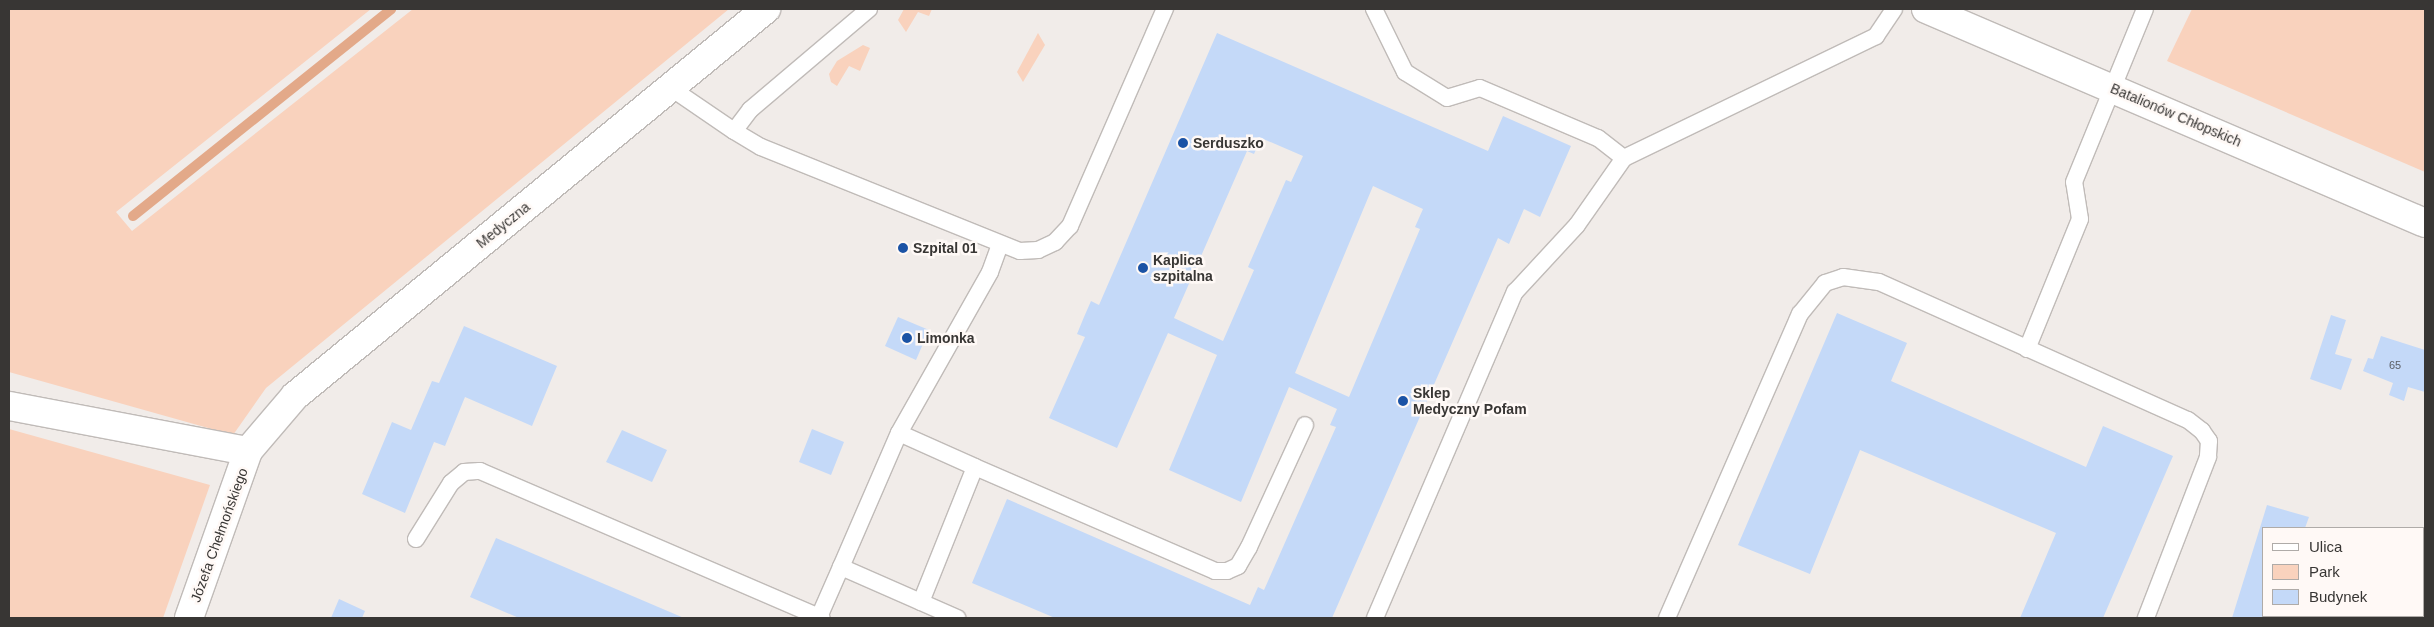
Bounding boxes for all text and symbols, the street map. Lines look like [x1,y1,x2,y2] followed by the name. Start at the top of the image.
[2108,80,2244,150] street label: Batalionów Chłopskich
[1193,135,1264,151] place label: Serduszko
[1177,137,1189,149] marker: Serduszko
[473,198,533,252] street label: Medyczna
[913,240,978,256] place label: Szpital 01
[897,242,909,254] marker: Szpital 01
[1153,252,1213,284] place label: Kaplica szpitalna
[1137,262,1149,274] marker: Kaplica szpitalna
[917,330,975,346] place label: Limonka
[901,332,913,344] marker: Limonka
[2389,358,2401,372] house number: 65
[1413,385,1527,418] place label: Sklep Medyczny Pofam
[1397,395,1409,407] marker: Sklep Medyczny Pofam
[187,466,251,604] street label: Józefa Chełmońskiego
[2262,527,2424,617] legend
[2309,538,2342,555] text: Ulica
[2309,563,2340,580] text: Park
[2309,588,2367,605] text: Budynek

